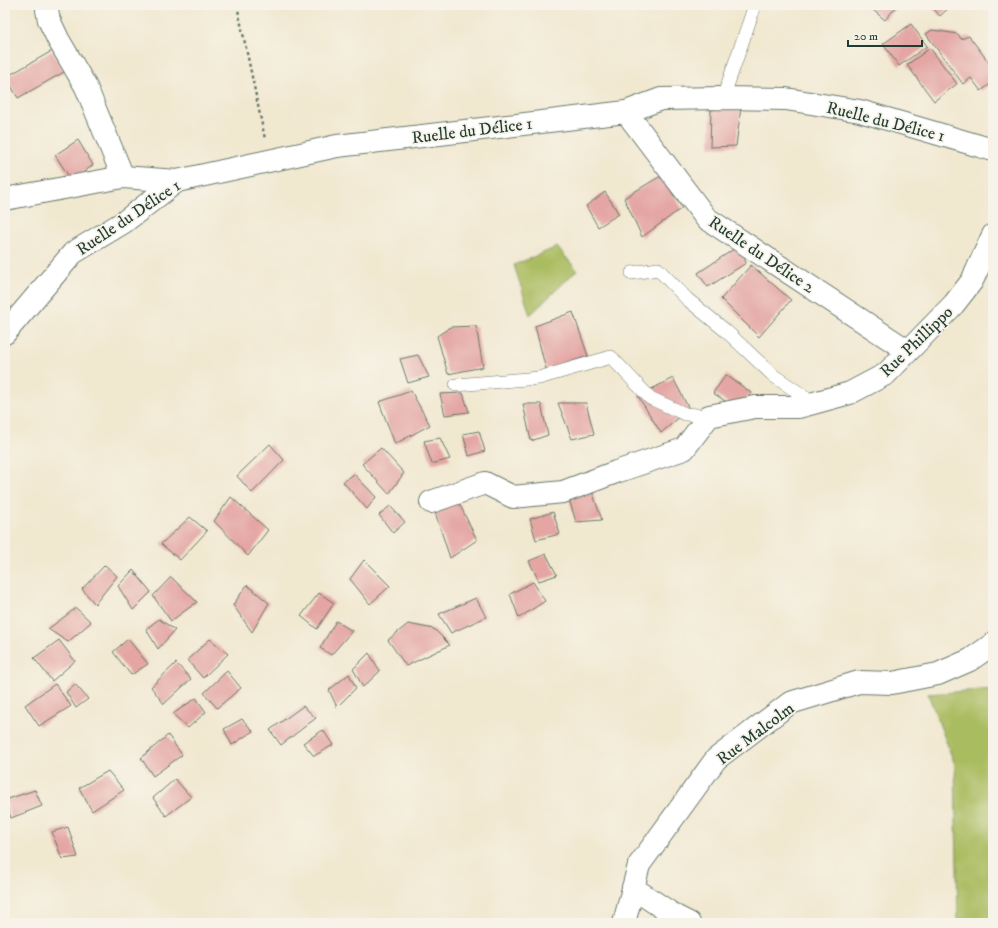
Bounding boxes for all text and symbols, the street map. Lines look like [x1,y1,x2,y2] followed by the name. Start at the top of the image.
[848,22,922,48] scale bar
[854,29,878,44] text: 20 m
[824,97,947,147] street label: Ruelle du Délice 1
[411,113,534,149] street label: Ruelle du Délice 1
[72,175,185,261] street label: Ruelle du Délice 1
[704,211,819,299] street label: Ruelle du Délice 2
[875,301,958,382] street label: Rue Phillippo
[712,697,799,770] street label: Rue Malcolm

